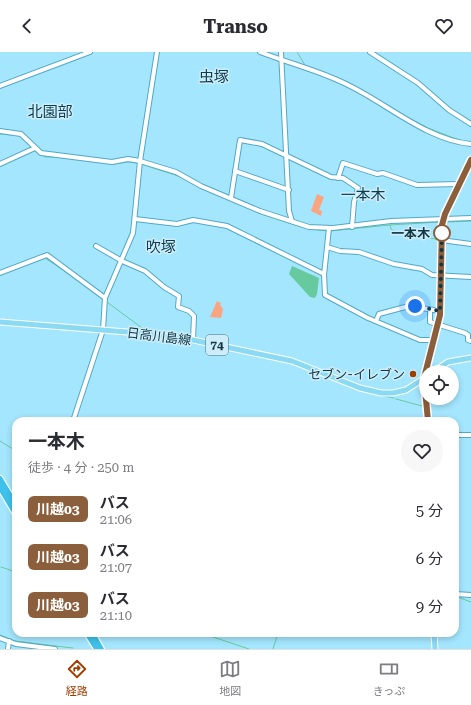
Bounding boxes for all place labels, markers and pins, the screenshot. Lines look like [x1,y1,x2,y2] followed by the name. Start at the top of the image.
[433,224,451,242] marker: 一本木
[391,226,431,241] place label: 一本木
[308,367,405,382] place label: セブン-イレブン
[408,369,418,379] marker: セブン-イレブン

